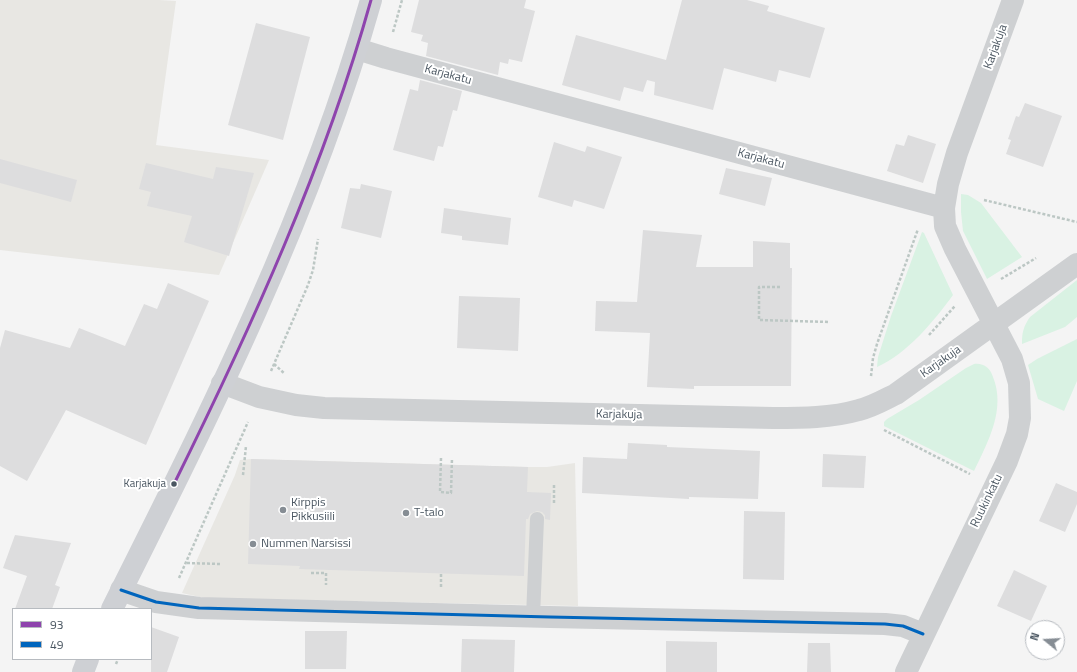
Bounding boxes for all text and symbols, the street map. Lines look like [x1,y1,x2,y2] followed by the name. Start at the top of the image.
[981,23,1011,71] street label: Karjakuja
[423,62,473,88] street label: Karjakatu
[736,146,786,172] street label: Karjakatu
[918,343,964,381] street label: Karjakuja
[596,407,642,423] street label: Karjakuja
[968,472,1006,530] street label: Ruukinkatu
[123,477,166,491] place label: Karjakuja
[169,479,179,489] marker: Karjakuja
[291,496,335,524] place label: Kirppis Pikkusiili
[278,505,288,515] marker: Kirppis Pikkusiili
[414,506,444,520] place label: T-talo
[401,508,411,518] marker: T-talo
[261,537,351,551] place label: Nummen Narsissi
[248,539,258,549] marker: Nummen Narsissi
[12,608,152,660] legend
[50,615,63,634] text: 93
[1025,620,1065,660] north arrow
[1026,631,1043,643] text: N
[50,635,63,654] text: 49

